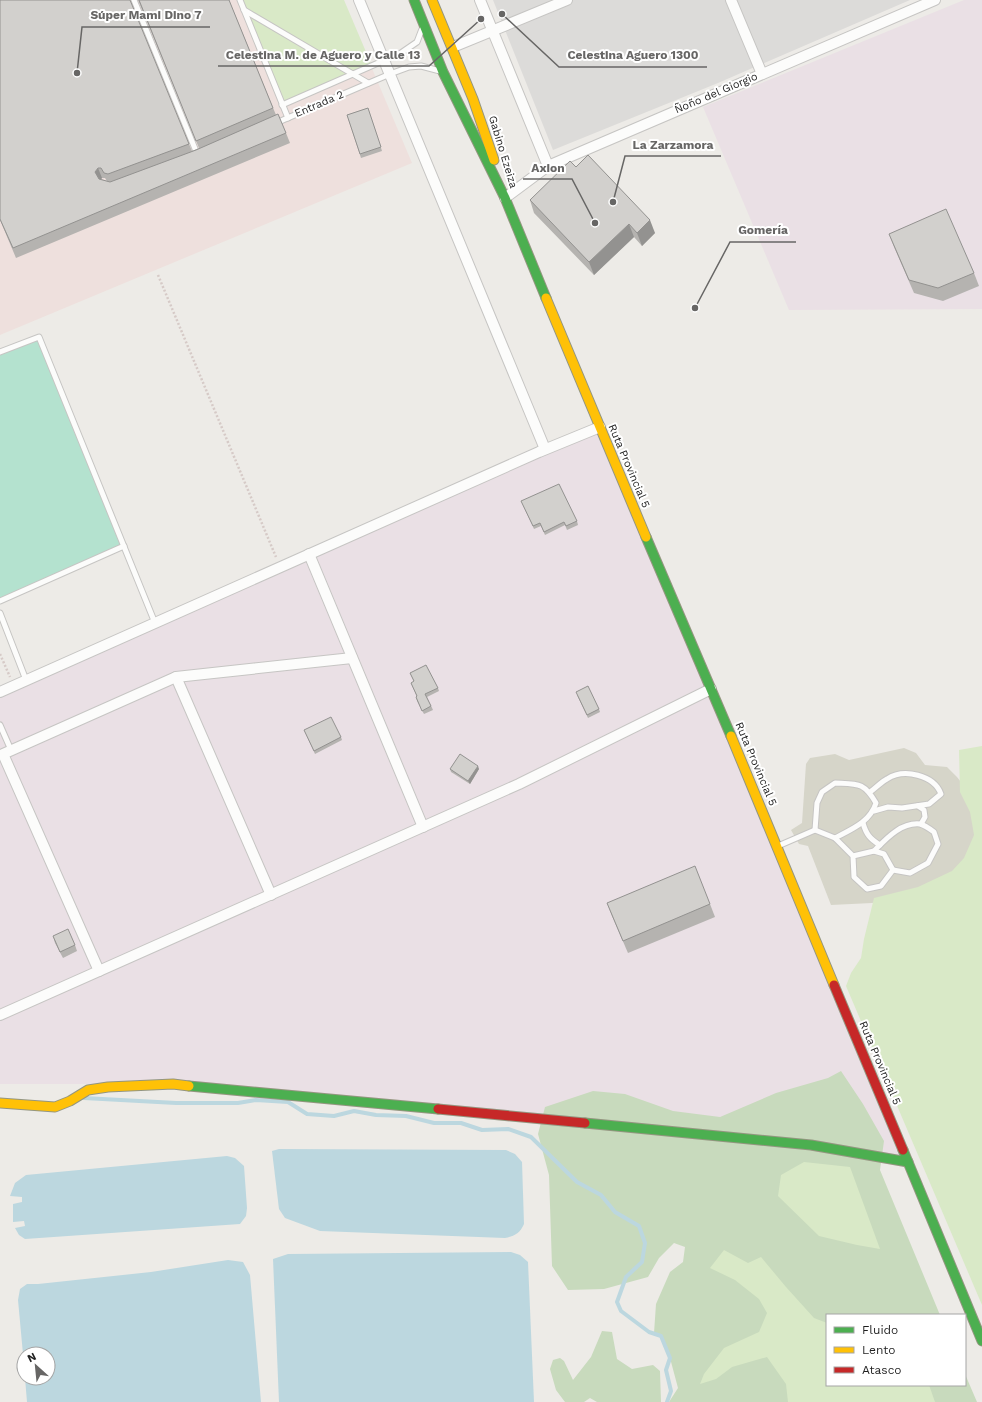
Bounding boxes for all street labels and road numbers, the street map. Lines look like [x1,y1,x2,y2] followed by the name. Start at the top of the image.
[673,70,759,116] street label: Ñoño del Giorgio
[293,88,345,120] street label: Entrada 2
[486,114,520,190] street label: Gabino Ezeiza
[605,422,653,510] street label: Ruta Provincial 5
[732,720,780,808] street label: Ruta Provincial 5
[856,1019,904,1107] street label: Ruta Provincial 5

